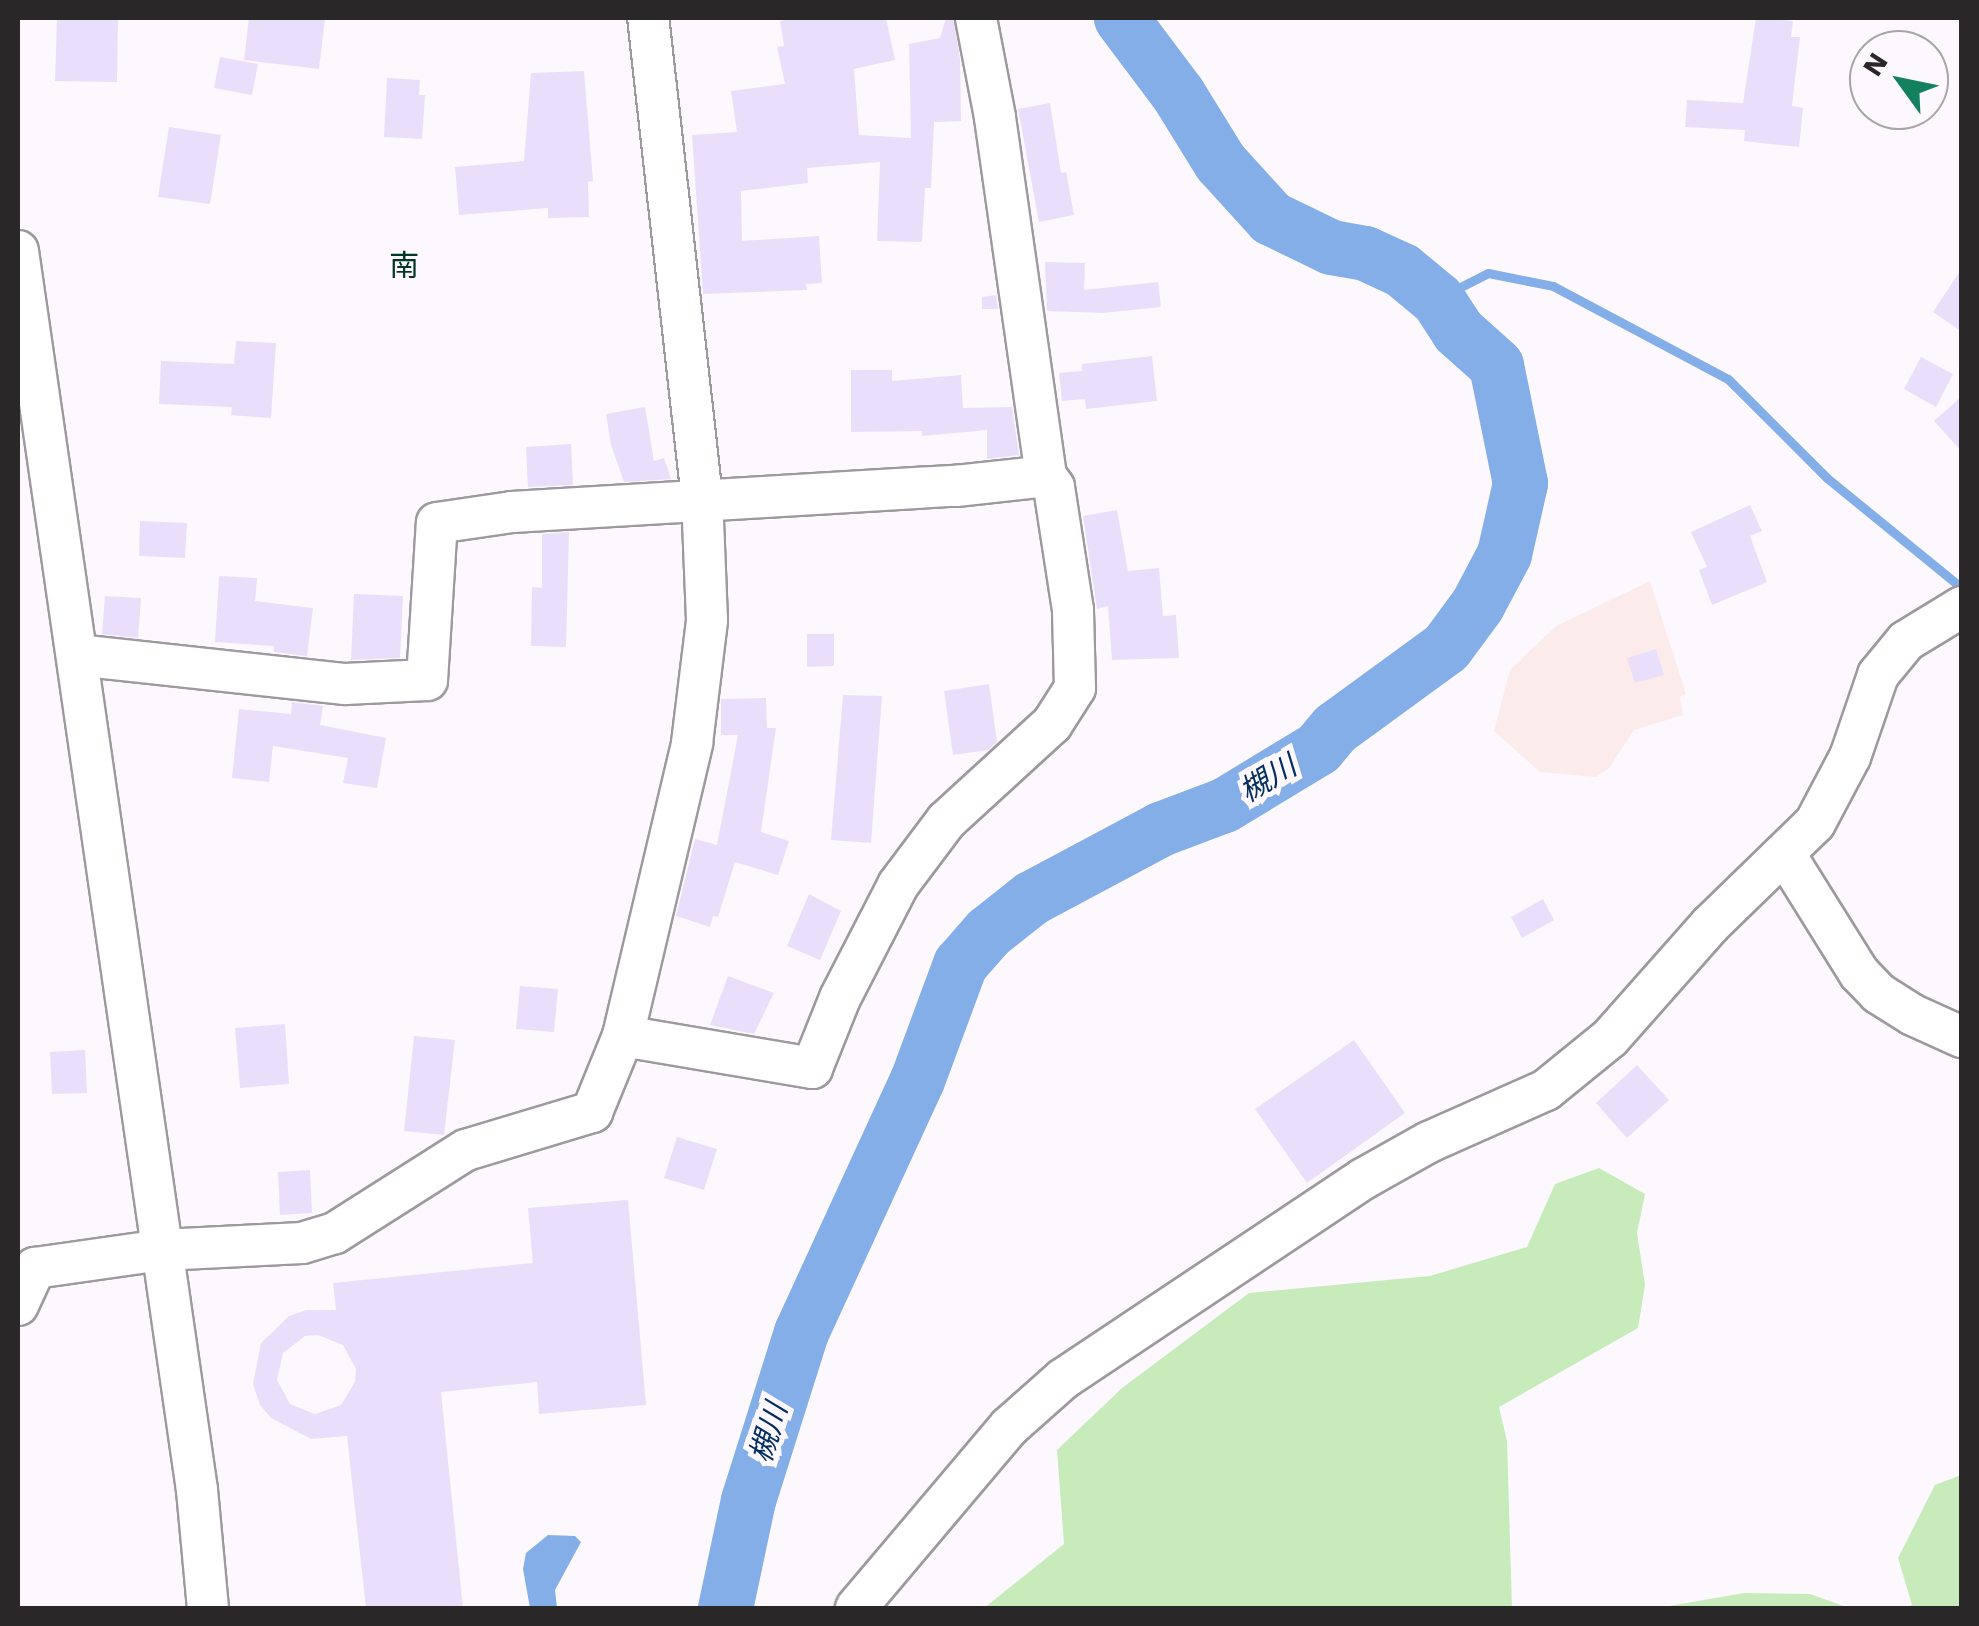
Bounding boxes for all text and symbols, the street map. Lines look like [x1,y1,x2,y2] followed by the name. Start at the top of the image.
[1849,30,1949,130] north arrow
[1856,47,1895,82] text: N
[389,248,419,284] district label: 南
[1233,748,1303,810] water label: 槻川
[743,1399,795,1467] water label: 槻川

